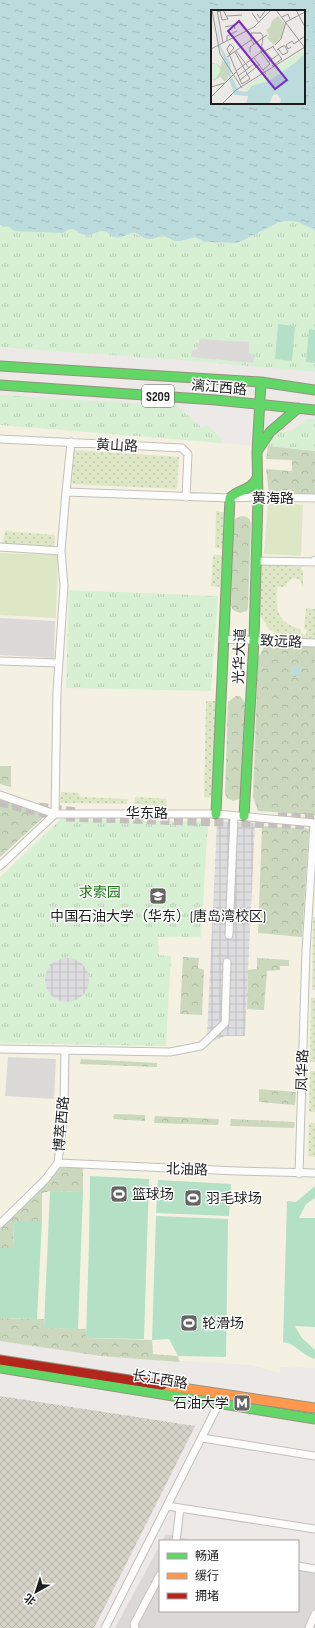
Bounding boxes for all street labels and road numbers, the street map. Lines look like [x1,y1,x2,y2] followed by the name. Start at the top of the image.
[190,377,248,398] street label: 漓江西路
[142,385,174,407] road number: S209
[96,436,138,455] street label: 黄山路
[252,490,294,507] street label: 黄海路
[230,628,249,684] street label: 光华大道
[260,632,302,651] street label: 致远路
[126,805,168,822] street label: 华东路
[293,1049,312,1091] street label: 凤华路
[51,1095,72,1153] street label: 博萃西路
[166,1160,208,1179] street label: 北油路
[131,1367,189,1392] street label: 长江西路

